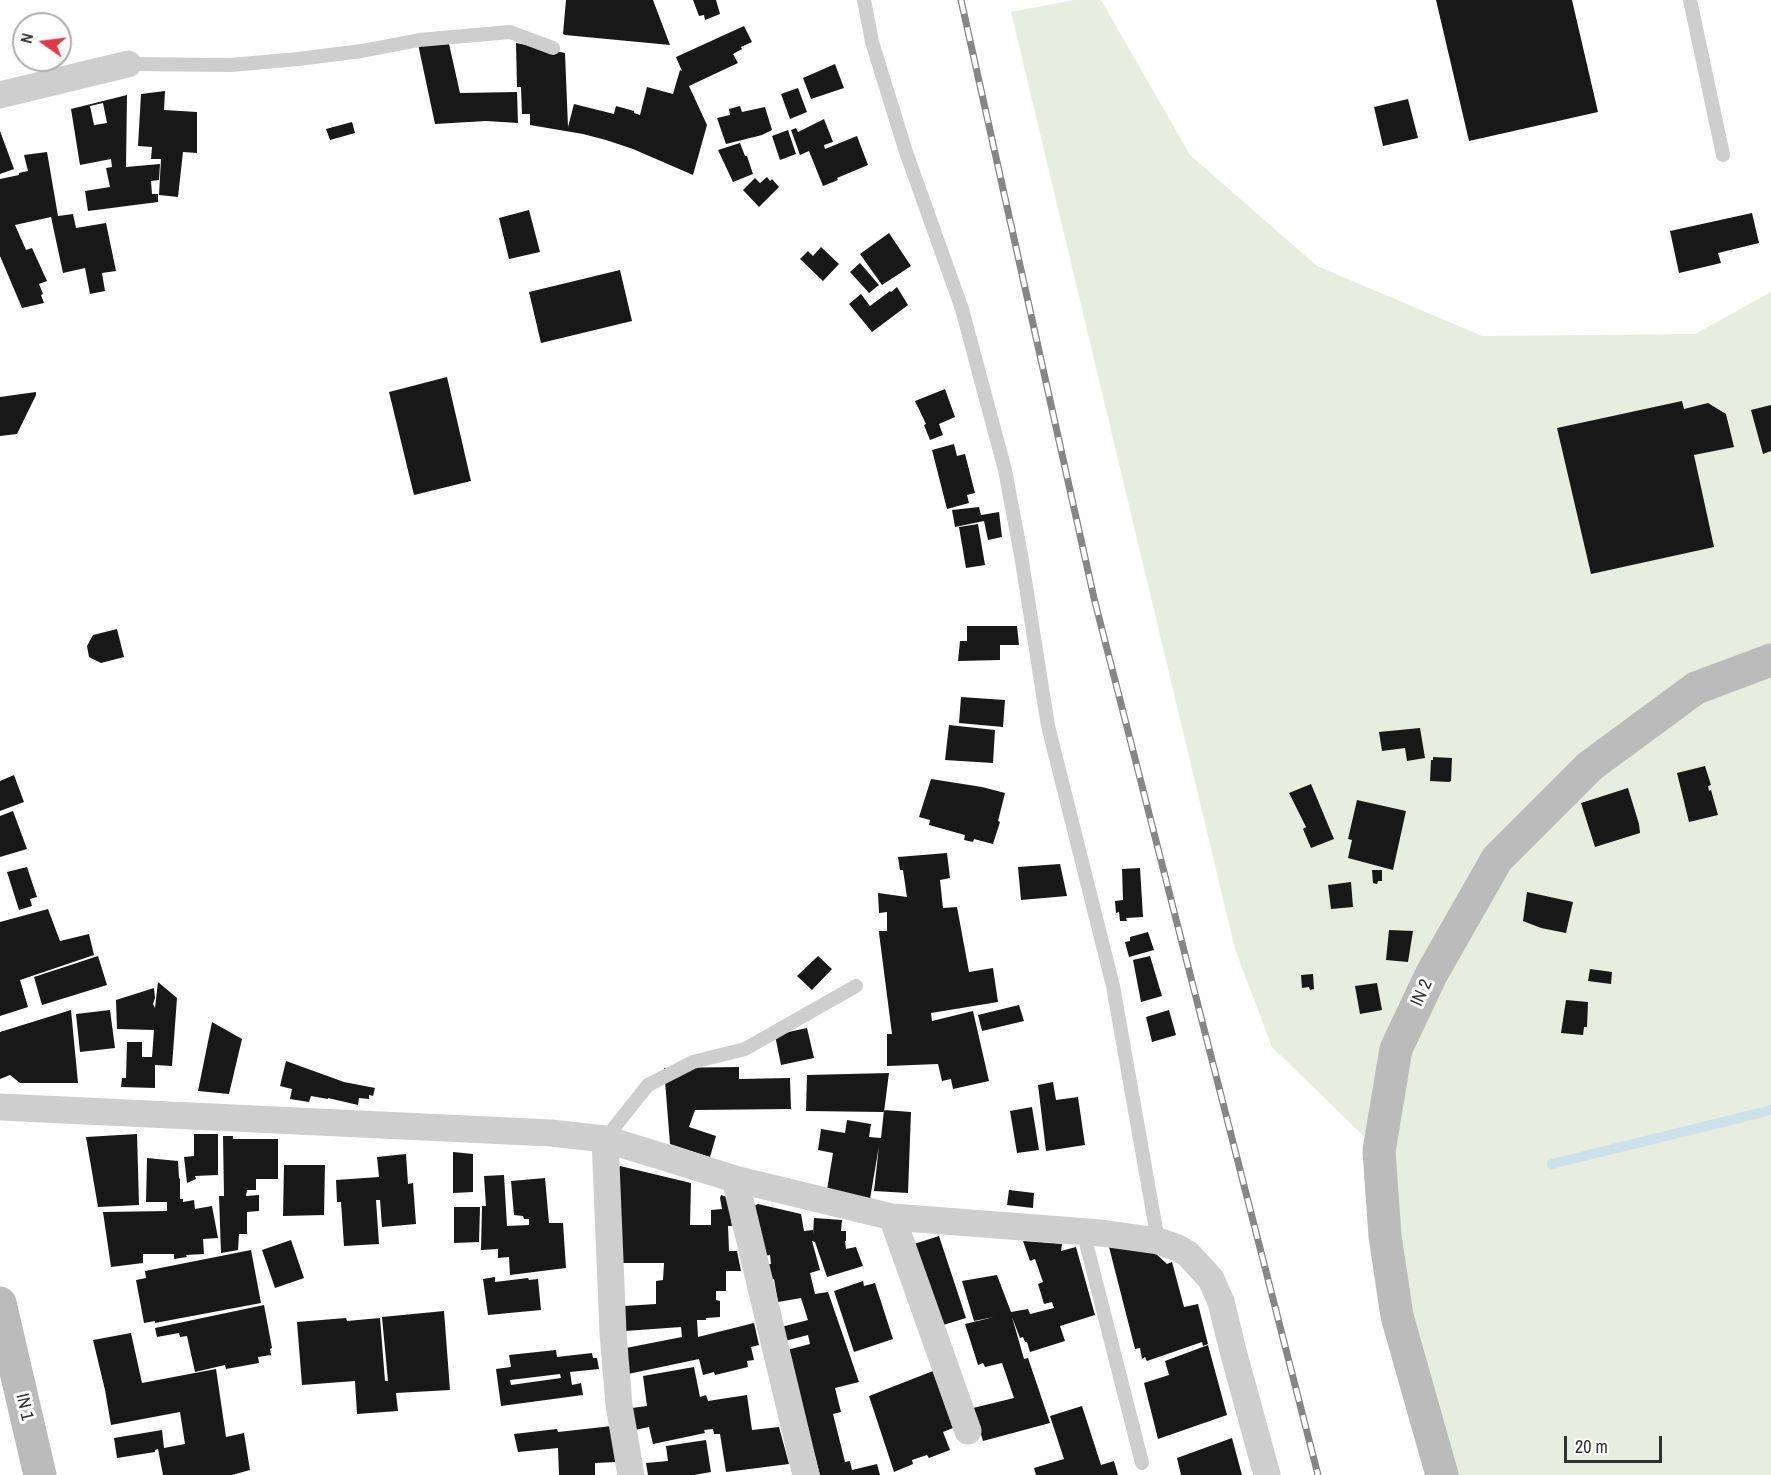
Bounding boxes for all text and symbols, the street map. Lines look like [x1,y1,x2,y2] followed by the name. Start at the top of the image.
[12,12,72,72] north arrow
[15,31,38,45] text: N
[1406,976,1438,1010] street label: IN 2
[10,1391,38,1423] street label: IN 1
[1567,1424,1664,1462] scale bar
[1575,1434,1608,1459] text: 20 m

